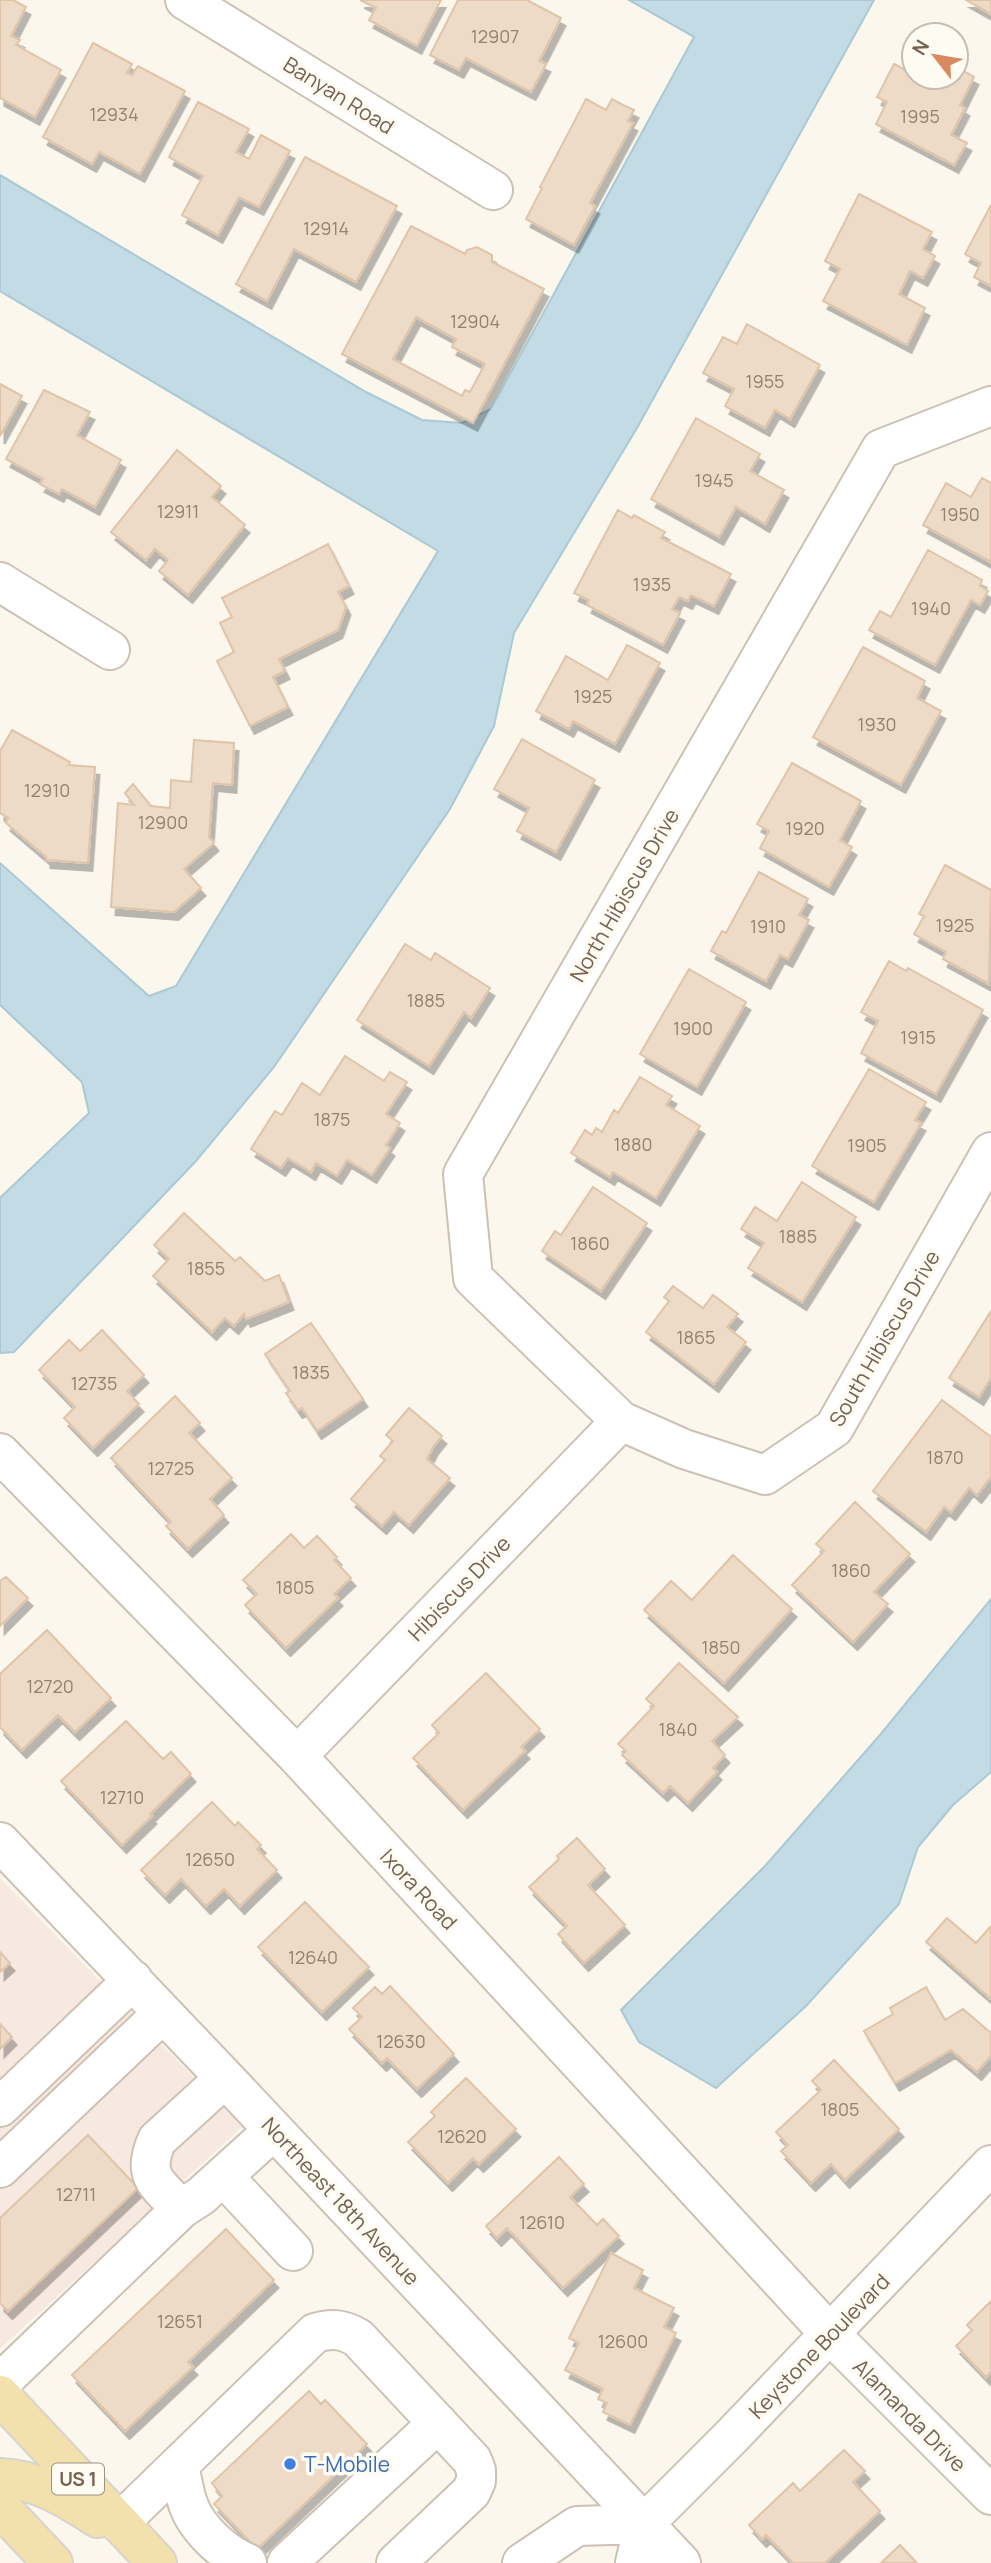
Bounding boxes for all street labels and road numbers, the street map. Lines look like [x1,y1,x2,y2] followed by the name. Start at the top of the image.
[278,50,400,140] street label: Banyan Road
[563,803,685,987] street label: North Hibiscus Drive
[822,1245,946,1431] street label: South Hibiscus Drive
[402,1529,516,1647] street label: Hibiscus Drive
[374,1843,464,1935] street label: Ixora Road
[256,2111,426,2291] street label: Northeast 18th Avenue
[743,2268,895,2424] street label: Keystone Boulevard
[847,2352,973,2478] street label: Alamanda Drive
[52,2464,104,2494] road number: US 1

